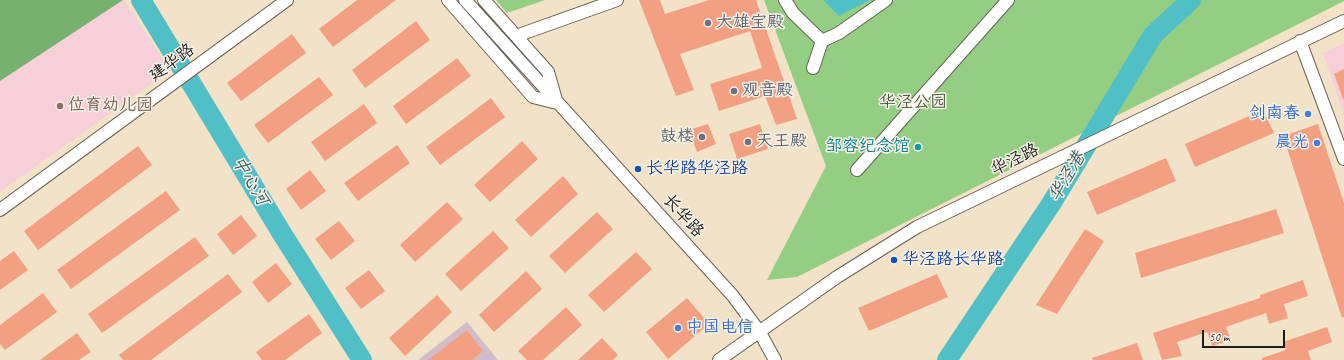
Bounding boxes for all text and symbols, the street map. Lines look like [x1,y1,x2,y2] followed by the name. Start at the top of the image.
[716,13,784,33] place label: 大雄宝殿
[703,18,713,28] marker: 大雄宝殿
[145,40,199,86] street label: 建华路
[742,81,793,101] place label: 观音殿
[729,86,739,96] marker: 观音殿
[879,93,947,113] park label: 华泾公园
[68,96,153,116] place label: 位育幼儿园
[55,101,65,111] marker: 位育幼儿园
[1249,104,1300,124] place label: 剑南春
[1303,109,1313,119] marker: 剑南春
[660,127,694,147] place label: 鼓楼
[697,132,707,142] marker: 鼓楼
[756,132,807,152] place label: 天王殿
[1275,133,1309,153] place label: 晨光
[743,137,753,147] marker: 天王殿
[825,137,910,157] place label: 邹容纪念馆
[1312,138,1322,148] marker: 晨光
[988,140,1042,180] street label: 华泾路
[913,142,923,152] marker: 邹容纪念馆
[1044,148,1090,206] water label: 华泾港
[227,152,273,210] water label: 中心河
[646,159,748,179] place label: 长华路华泾路
[633,164,643,174] marker: 长华路华泾路
[658,190,708,242] street label: 长华路
[902,250,1004,270] place label: 华泾路长华路
[889,255,899,265] marker: 华泾路长华路
[686,318,754,338] place label: 中国电信
[1204,322,1287,348] scale bar
[673,323,683,333] marker: 中国电信
[1209,329,1229,345] text: 50 m

